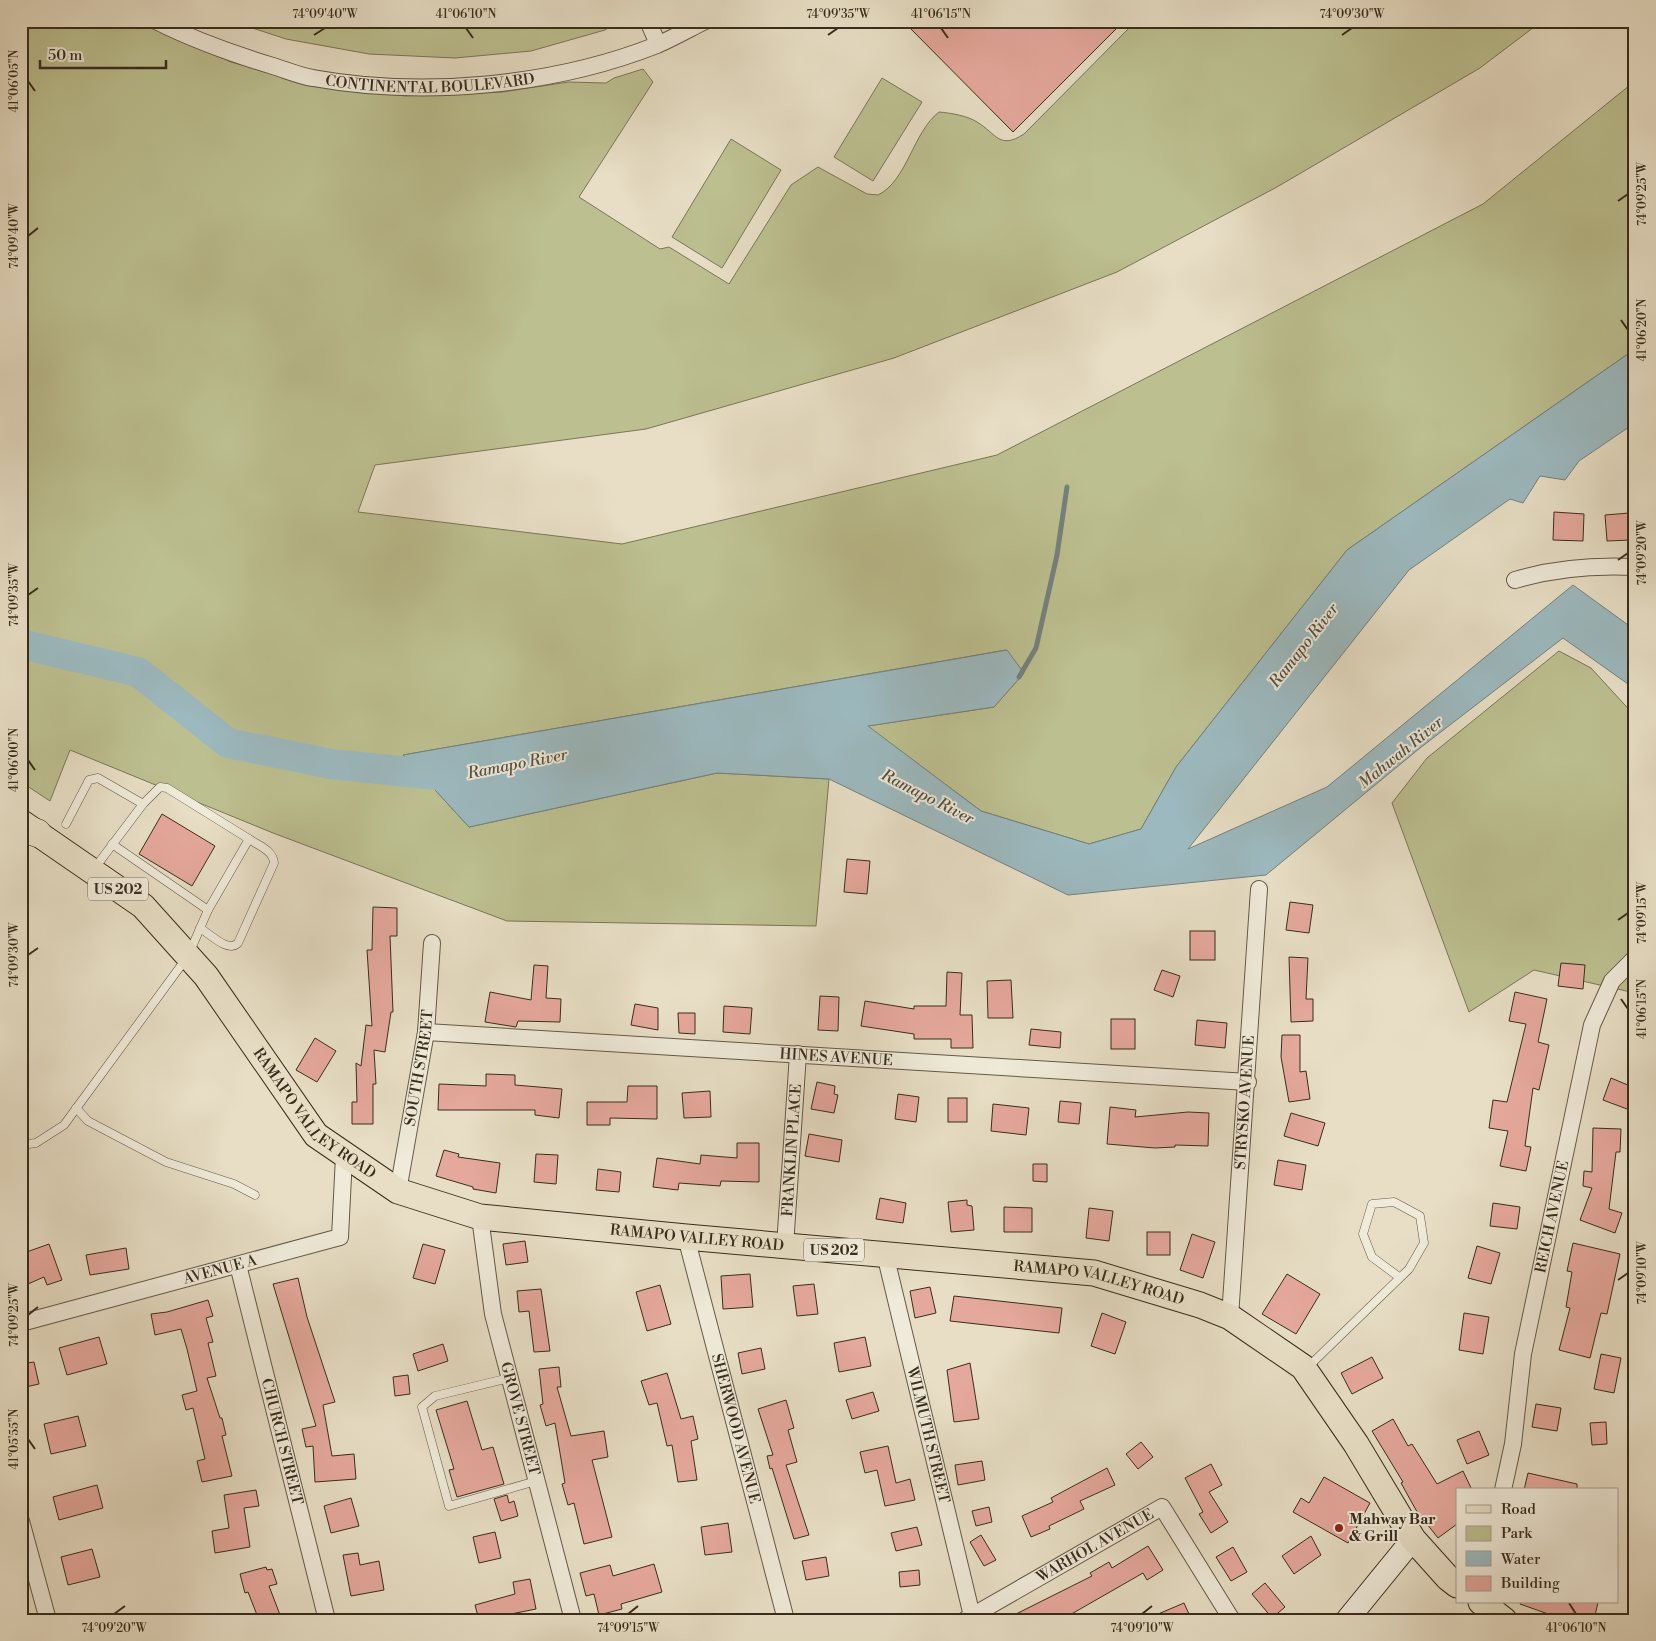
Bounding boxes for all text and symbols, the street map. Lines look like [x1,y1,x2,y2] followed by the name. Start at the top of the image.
[292,7,359,22] text: 74°09'40"W
[436,7,497,22] text: 41°06'10"N
[806,7,871,22] text: 74°09'35"W
[911,7,971,22] text: 41°06'15"N
[1320,7,1386,22] text: 74°09'30"W
[40,38,166,70] scale bar
[48,46,82,65] text: 50 m
[7,50,22,112] text: 41°06'05"N
[324,69,536,97] street label: CONTINENTAL BOULEVARD
[1635,161,1650,226] text: 74°09'25"W
[7,202,22,269] text: 74°09'40"W
[1635,298,1650,362] text: 41°06'20"N
[1635,519,1650,586] text: 74°09'20"W
[7,562,22,627] text: 74°09'35"W
[1264,599,1344,692] water label: Ramapo River
[1354,712,1448,793] water label: Mahwah River
[7,728,22,792] text: 41°06'00"N
[465,744,570,784] water label: Ramapo River
[877,765,978,829] water label: Ramapo River
[88,878,148,901] road number: US 202
[1635,881,1650,944] text: 74°09'15"W
[7,921,22,988] text: 74°09'30"W
[1635,979,1650,1039] text: 41°06'15"N
[401,1009,438,1128] street label: SOUTH STREET
[1231,1035,1259,1170] street label: STRYSKO AVENUE
[249,1044,380,1183] street label: RAMAPO VALLEY ROAD
[779,1045,893,1070] street label: HINES AVENUE
[778,1083,806,1217] street label: FRANKLIN PLACE
[1531,1159,1573,1275] street label: REICH AVENUE
[609,1221,785,1256] street label: RAMAPO VALLEY ROAD
[804,1238,864,1262] road number: US 202
[1635,1240,1650,1305] text: 74°09'10"W
[180,1251,260,1289] street label: AVENUE A
[1013,1257,1186,1310] street label: RAMAPO VALLEY ROAD
[7,1282,22,1347] text: 74°09'25"W
[707,1352,764,1506] street label: SHERWOOD AVENUE
[496,1360,544,1478] street label: GROVE STREET
[902,1364,954,1506] street label: WILMUTH STREET
[257,1376,307,1507] street label: CHURCH STREET
[7,1409,22,1469] text: 41°05'55"N
[1456,1488,1618,1604] legend
[1501,1500,1536,1519] text: Road
[1033,1505,1157,1587] street label: WARHOL AVENUE
[1349,1510,1436,1546] place label: Mahway Bar & Grill
[1333,1522,1345,1534] marker: Mahway Bar & Grill
[1501,1524,1533,1543] text: Park
[1500,1550,1541,1569] text: Water
[1500,1574,1560,1593] text: Building
[81,1621,148,1636] text: 74°09'20"W
[597,1621,660,1636] text: 74°09'15"W
[1110,1621,1175,1636] text: 74°09'10"W
[1546,1621,1607,1636] text: 41°06'10"N

